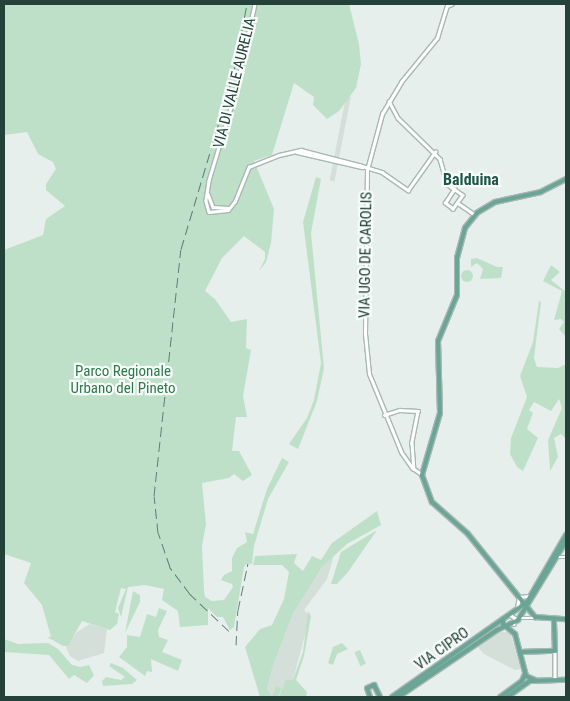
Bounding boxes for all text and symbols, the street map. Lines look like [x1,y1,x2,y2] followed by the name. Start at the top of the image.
[210,16,260,150] street label: VIA DI VALLE AURELIA
[443,170,499,190] district label: Balduina
[356,192,376,318] street label: VIA UGO DE CAROLIS
[70,362,176,397] park label: Parco Regionale Urbano del Pineto
[411,624,473,674] street label: VIA CIPRO

